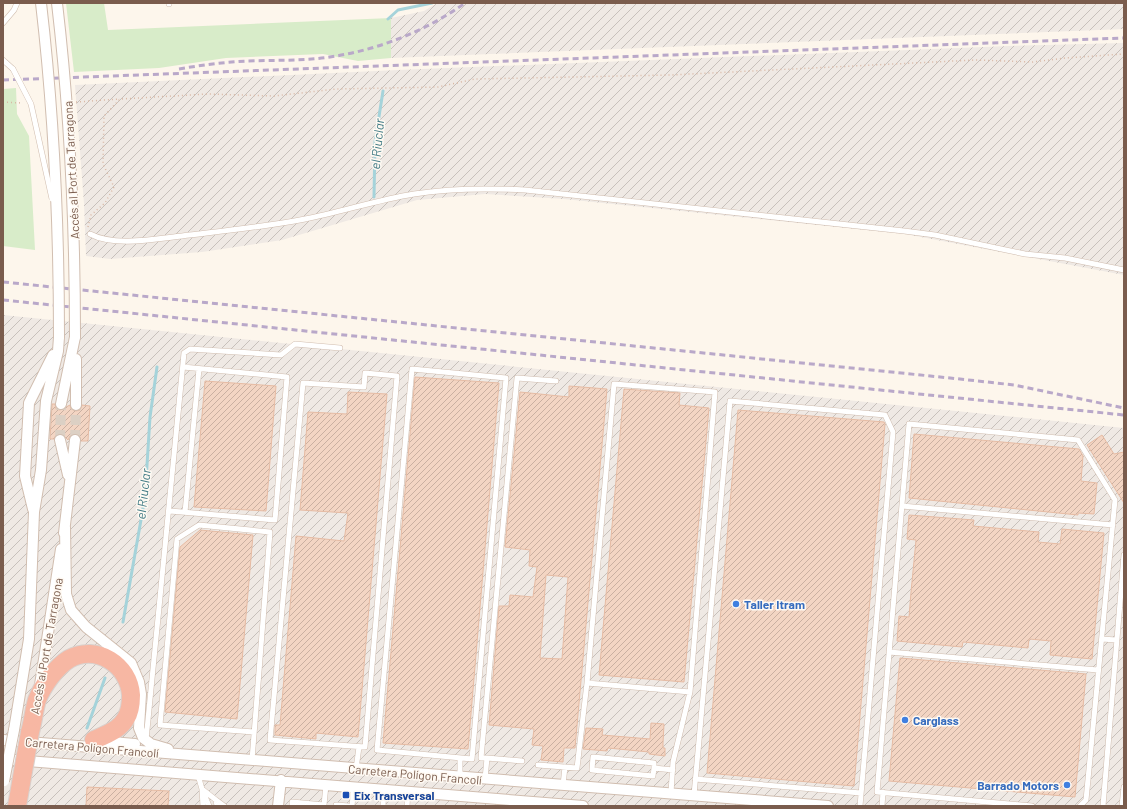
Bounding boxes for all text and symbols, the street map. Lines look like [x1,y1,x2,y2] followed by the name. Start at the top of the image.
[60,100,82,240] street label: Accés al Port de Tarragona
[367,118,387,170] water label: el Riuclar
[132,468,154,520] water label: el Riuclar
[27,577,65,715] street label: Accés al Port de Tarragona
[744,597,805,611] place label: Taller Itram
[731,599,741,609] marker: Taller Itram
[913,713,959,727] place label: Carglass
[900,715,910,725] marker: Carglass
[25,734,160,760] street label: Carretera Polígon Francolí
[348,761,483,787] street label: Carretera Polígon Francolí
[977,778,1059,792] place label: Barrado Motors
[1062,780,1072,790] marker: Barrado Motors
[354,788,435,802] place label: Eix Transversal
[341,790,351,800] marker: Eix Transversal

